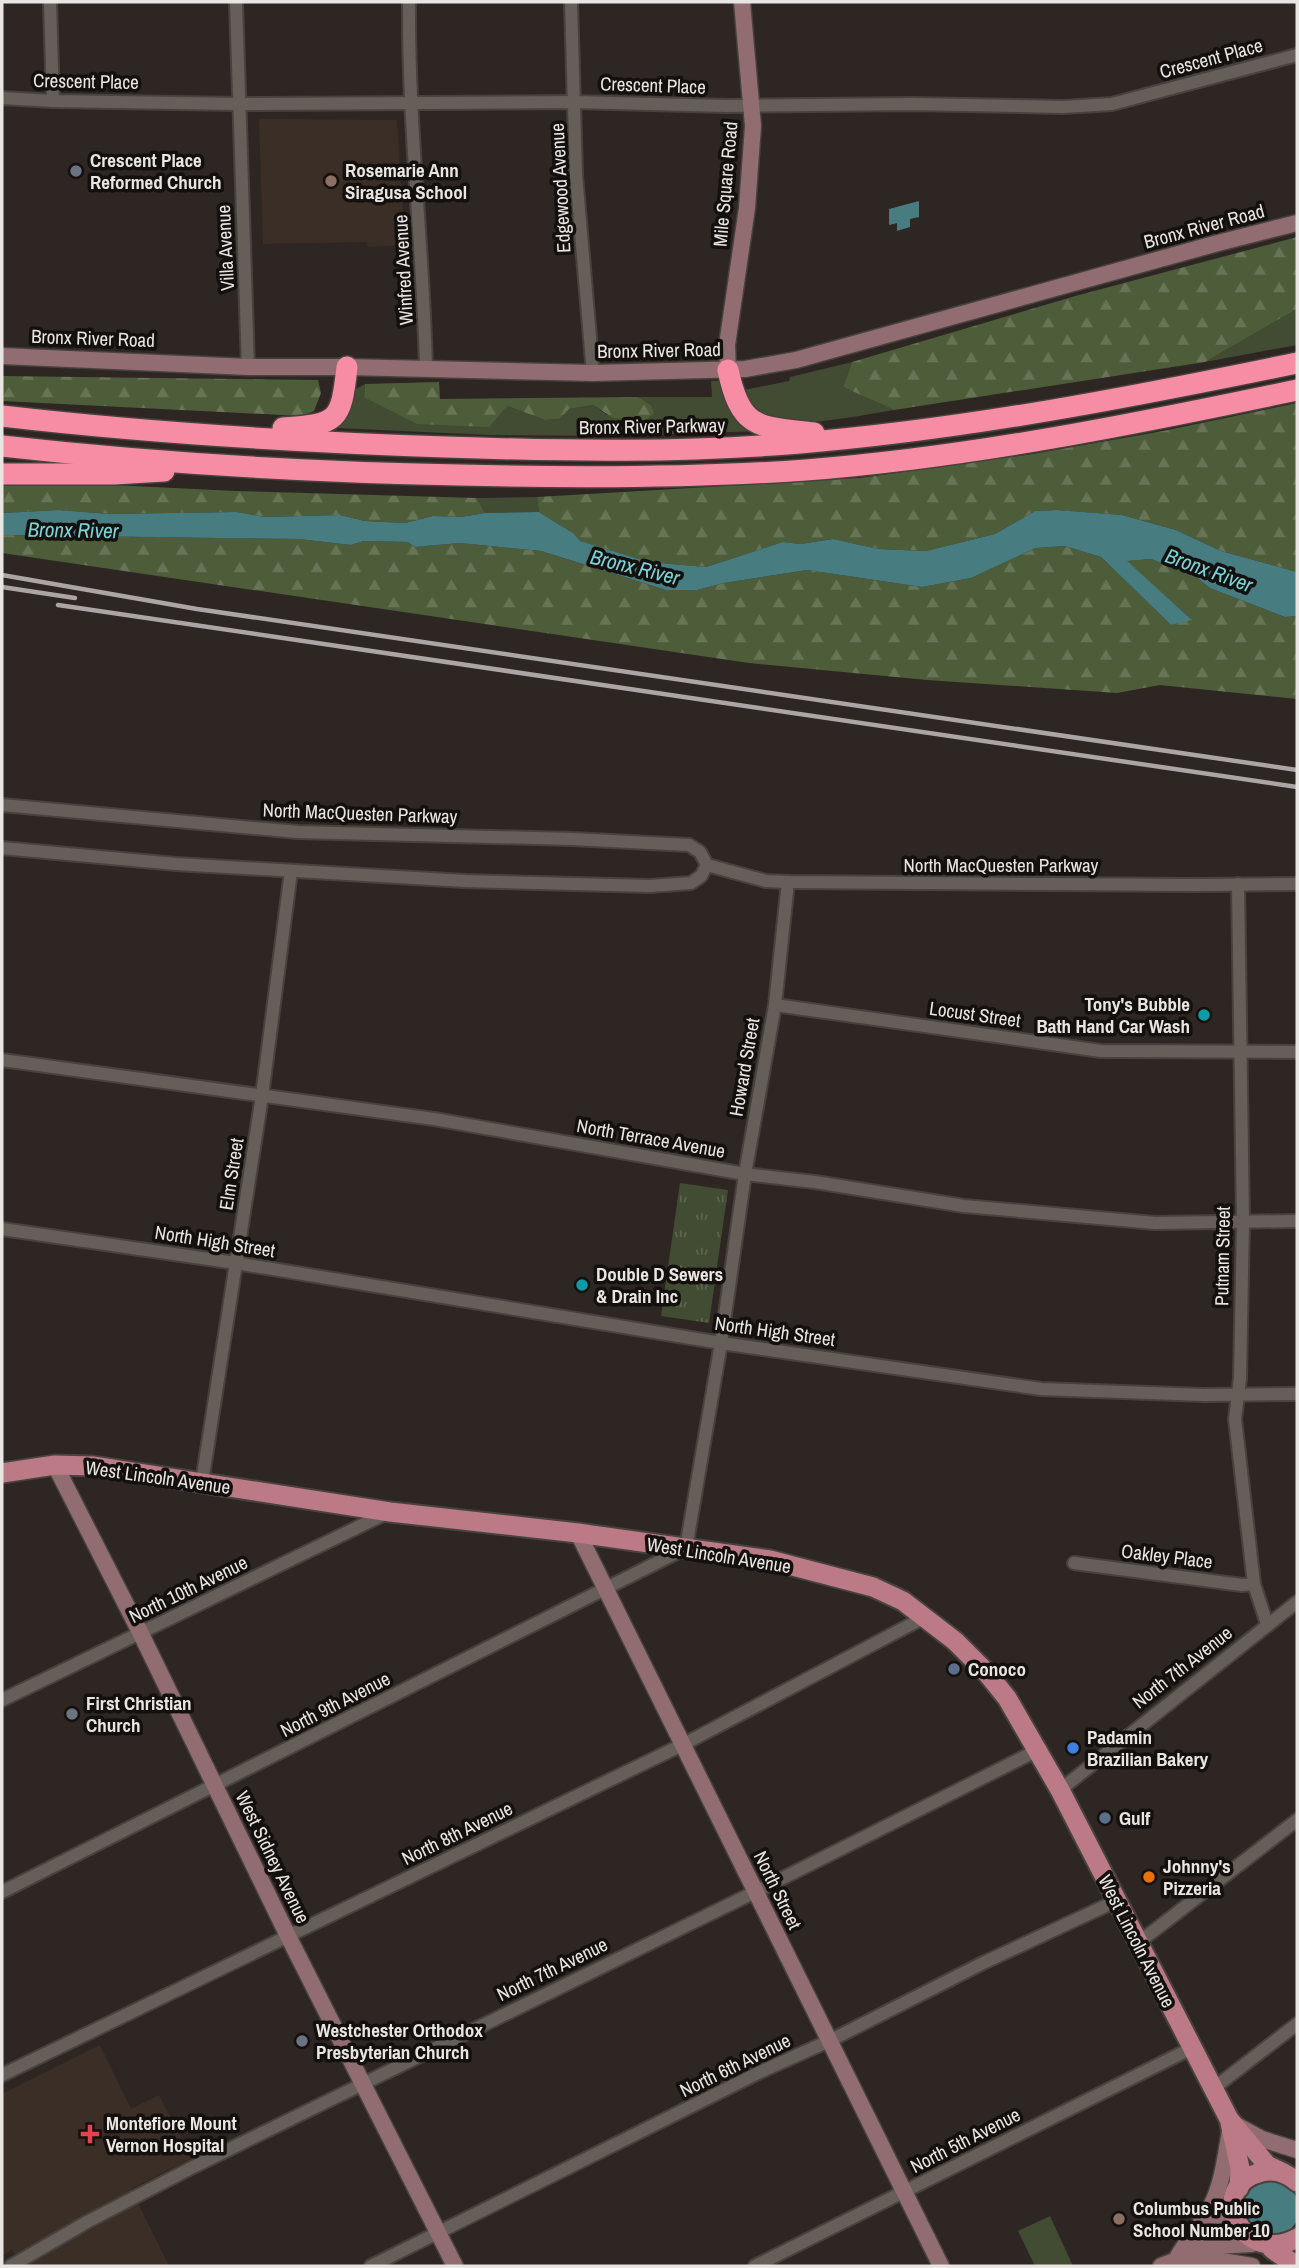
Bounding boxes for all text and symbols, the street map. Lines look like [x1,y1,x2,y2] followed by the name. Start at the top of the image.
[1157,32,1265,84] street label: Crescent Place
[33,67,139,95] street label: Crescent Place
[600,70,706,100] street label: Crescent Place
[707,120,743,248] street label: Mile Square Road
[544,123,576,253] street label: Edgewood Avenue
[90,147,222,195] place label: Crescent Place Reformed Church
[345,157,467,205] place label: Rosemarie Ann Siragusa School
[68,163,84,179] marker: Crescent Place Reformed Church
[323,173,339,189] marker: Rosemarie Ann Siragusa School
[1141,197,1267,255] street label: Bronx River Road
[210,204,240,292] street label: Villa Avenue
[387,214,419,326] street label: Winfred Avenue
[31,323,155,353] street label: Bronx River Road
[597,336,721,364] street label: Bronx River Road
[579,412,726,440] street label: Bronx River Parkway
[27,515,120,545] water label: Bronx River
[1161,541,1258,600] water label: Bronx River
[587,542,684,592] water label: Bronx River
[262,797,458,829] street label: North MacQuesten Parkway
[904,852,1099,878] street label: North MacQuesten Parkway
[1036,991,1190,1039] place label: Tony's Bubble Bath Hand Car Wash
[928,995,1023,1033] street label: Locust Street
[1196,1007,1212,1023] marker: Tony's Bubble Bath Hand Car Wash
[723,1015,766,1118] street label: Howard Street
[575,1112,727,1164] street label: North Terrace Avenue
[212,1135,250,1212] street label: Elm Street
[1208,1205,1236,1306] street label: Putnam Street
[153,1219,278,1263] street label: North High Street
[596,1261,723,1309] place label: Double D Sewers & Drain Inc
[574,1277,590,1293] marker: Double D Sewers & Drain Inc
[713,1310,837,1352] street label: North High Street
[84,1454,232,1500] street label: West Lincoln Avenue
[645,1531,793,1579] street label: West Lincoln Avenue
[1120,1538,1214,1574] street label: Oakley Place
[124,1549,252,1629] street label: North 10th Avenue
[1127,1620,1237,1714] street label: North 7th Avenue
[968,1656,1026,1682] place label: Conoco
[946,1661,962,1677] marker: Conoco
[276,1665,394,1743] street label: North 9th Avenue
[86,1690,192,1738] place label: First Christian Church
[64,1706,80,1722] marker: First Christian Church
[1087,1724,1209,1772] place label: Padamin Brazilian Bakery
[1065,1740,1081,1756] marker: Padamin Brazilian Bakery
[230,1787,316,1927] street label: West Sidney Avenue
[397,1795,517,1871] street label: North 8th Avenue
[1119,1805,1151,1831] place label: Gulf
[1097,1810,1113,1826] marker: Gulf
[748,1847,808,1934] street label: North Street
[1163,1853,1231,1901] place label: Johnny's Pizzeria
[1141,1869,1157,1885] marker: Johnny's Pizzeria
[1092,1870,1182,2012] street label: West Lincoln Avenue
[492,1931,612,2007] street label: North 7th Avenue
[316,2017,483,2065] place label: Westchester Orthodox Presbyterian Church
[675,2027,795,2103] street label: North 6th Avenue
[294,2033,310,2049] marker: Westchester Orthodox Presbyterian Church
[906,2101,1024,2179] street label: North 5th Avenue
[106,2110,237,2158] place label: Montefiore Mount Vernon Hospital
[80,2124,100,2144] marker: Montefiore Mount Vernon Hospital
[1133,2195,1270,2243] place label: Columbus Public School Number 10
[1111,2211,1127,2227] marker: Columbus Public School Number 10

